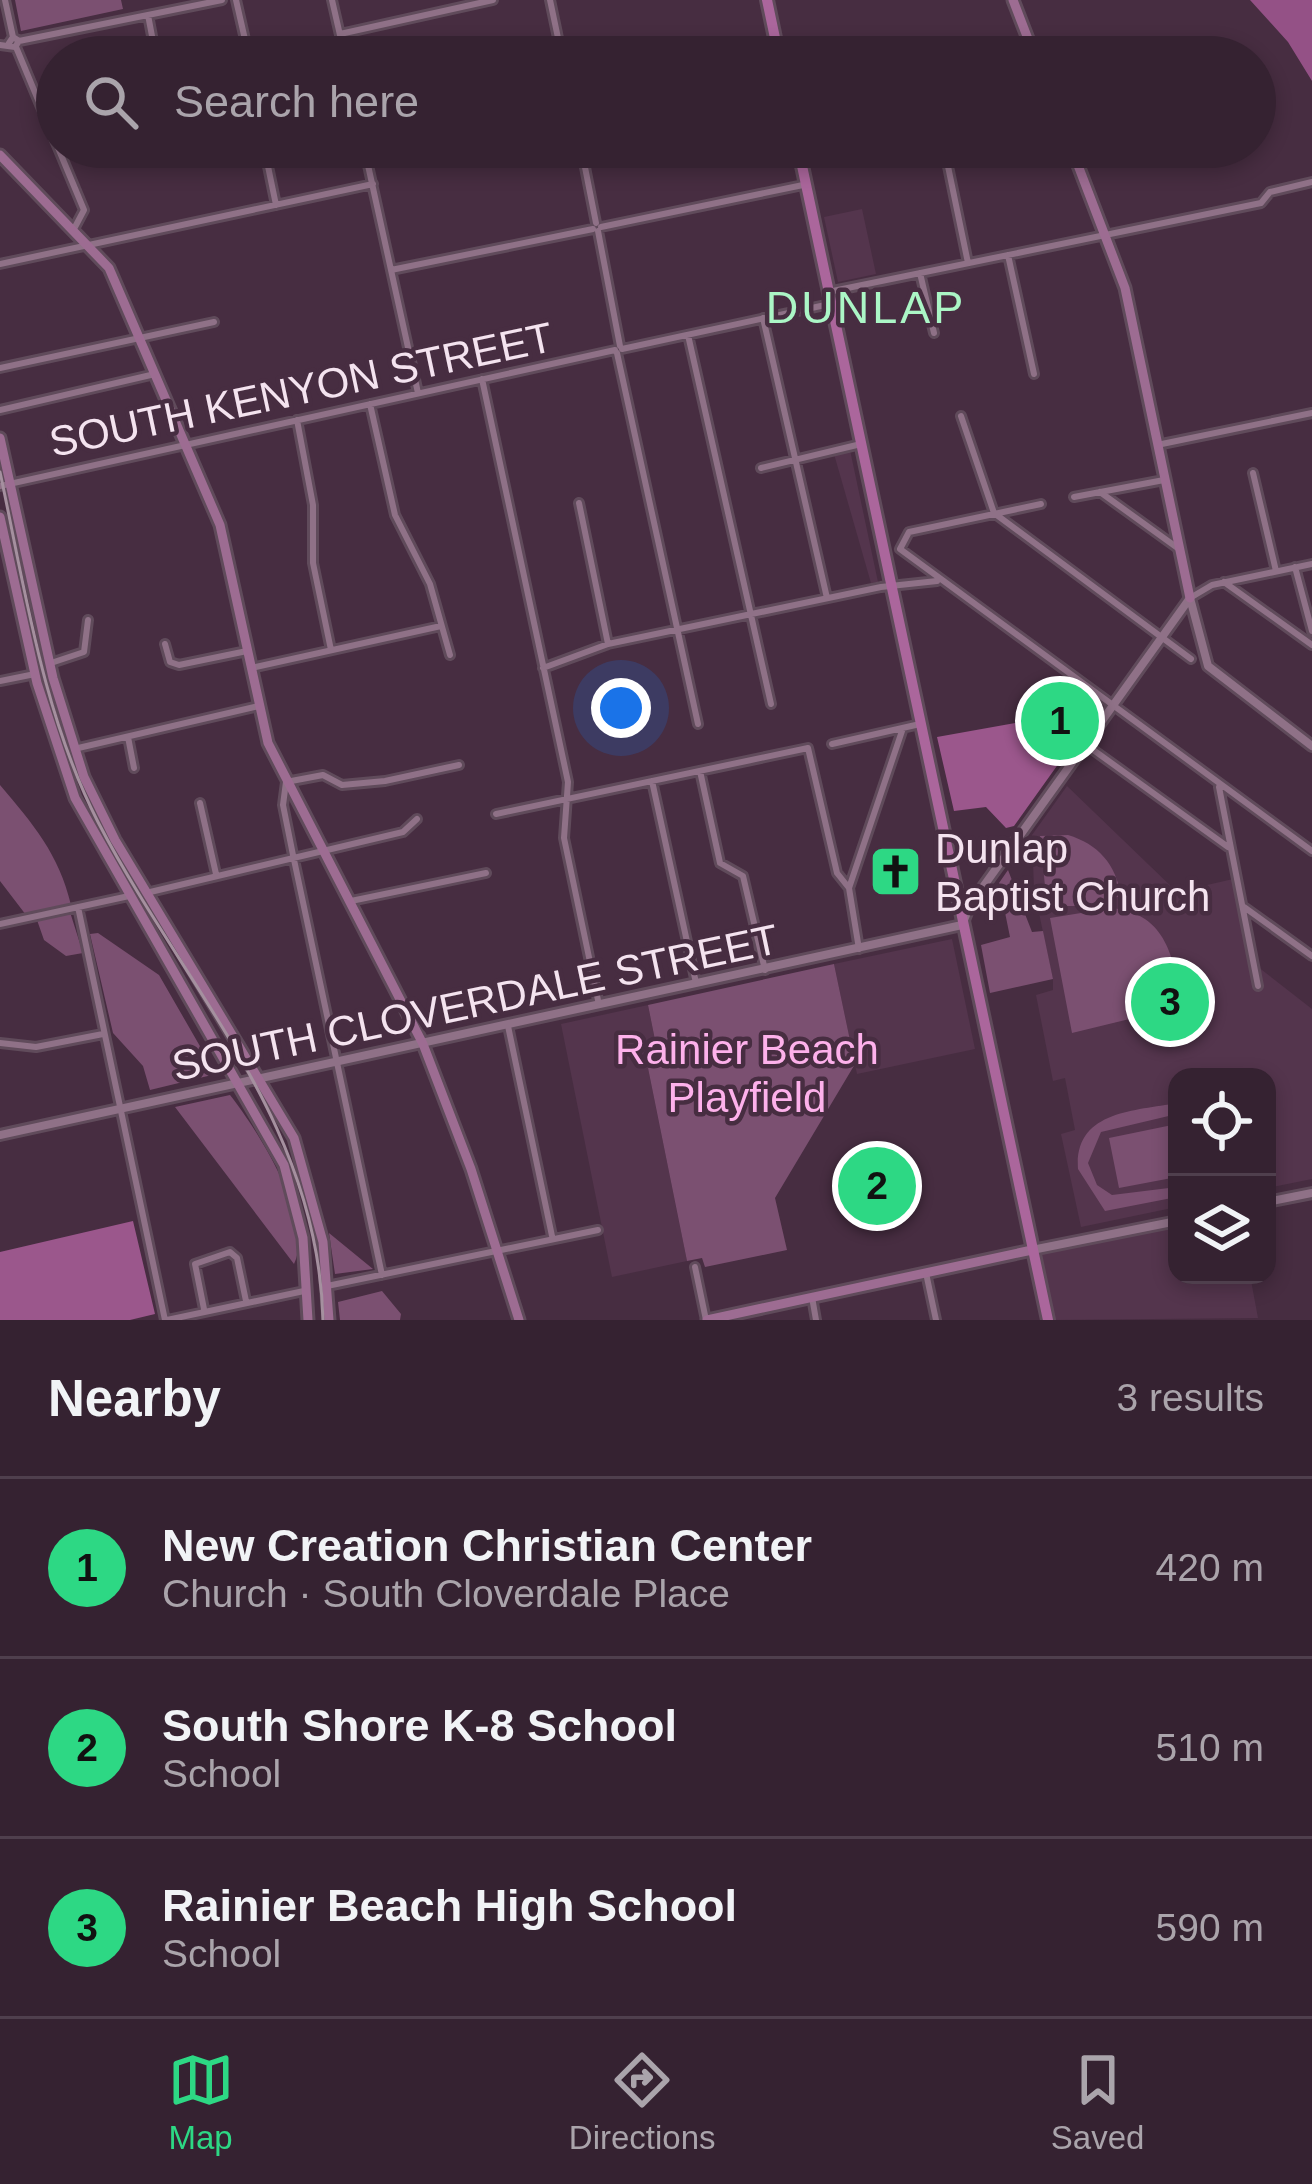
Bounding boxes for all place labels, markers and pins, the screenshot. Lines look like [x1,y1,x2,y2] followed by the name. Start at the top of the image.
[1021,676,1099,766] pin: 1
[935,825,1210,920] place label: Dunlap Baptist Church
[868,844,924,900] church icon: Dunlap Baptist Church
[1131,957,1209,1047] pin: 3
[838,1141,916,1231] pin: 2

